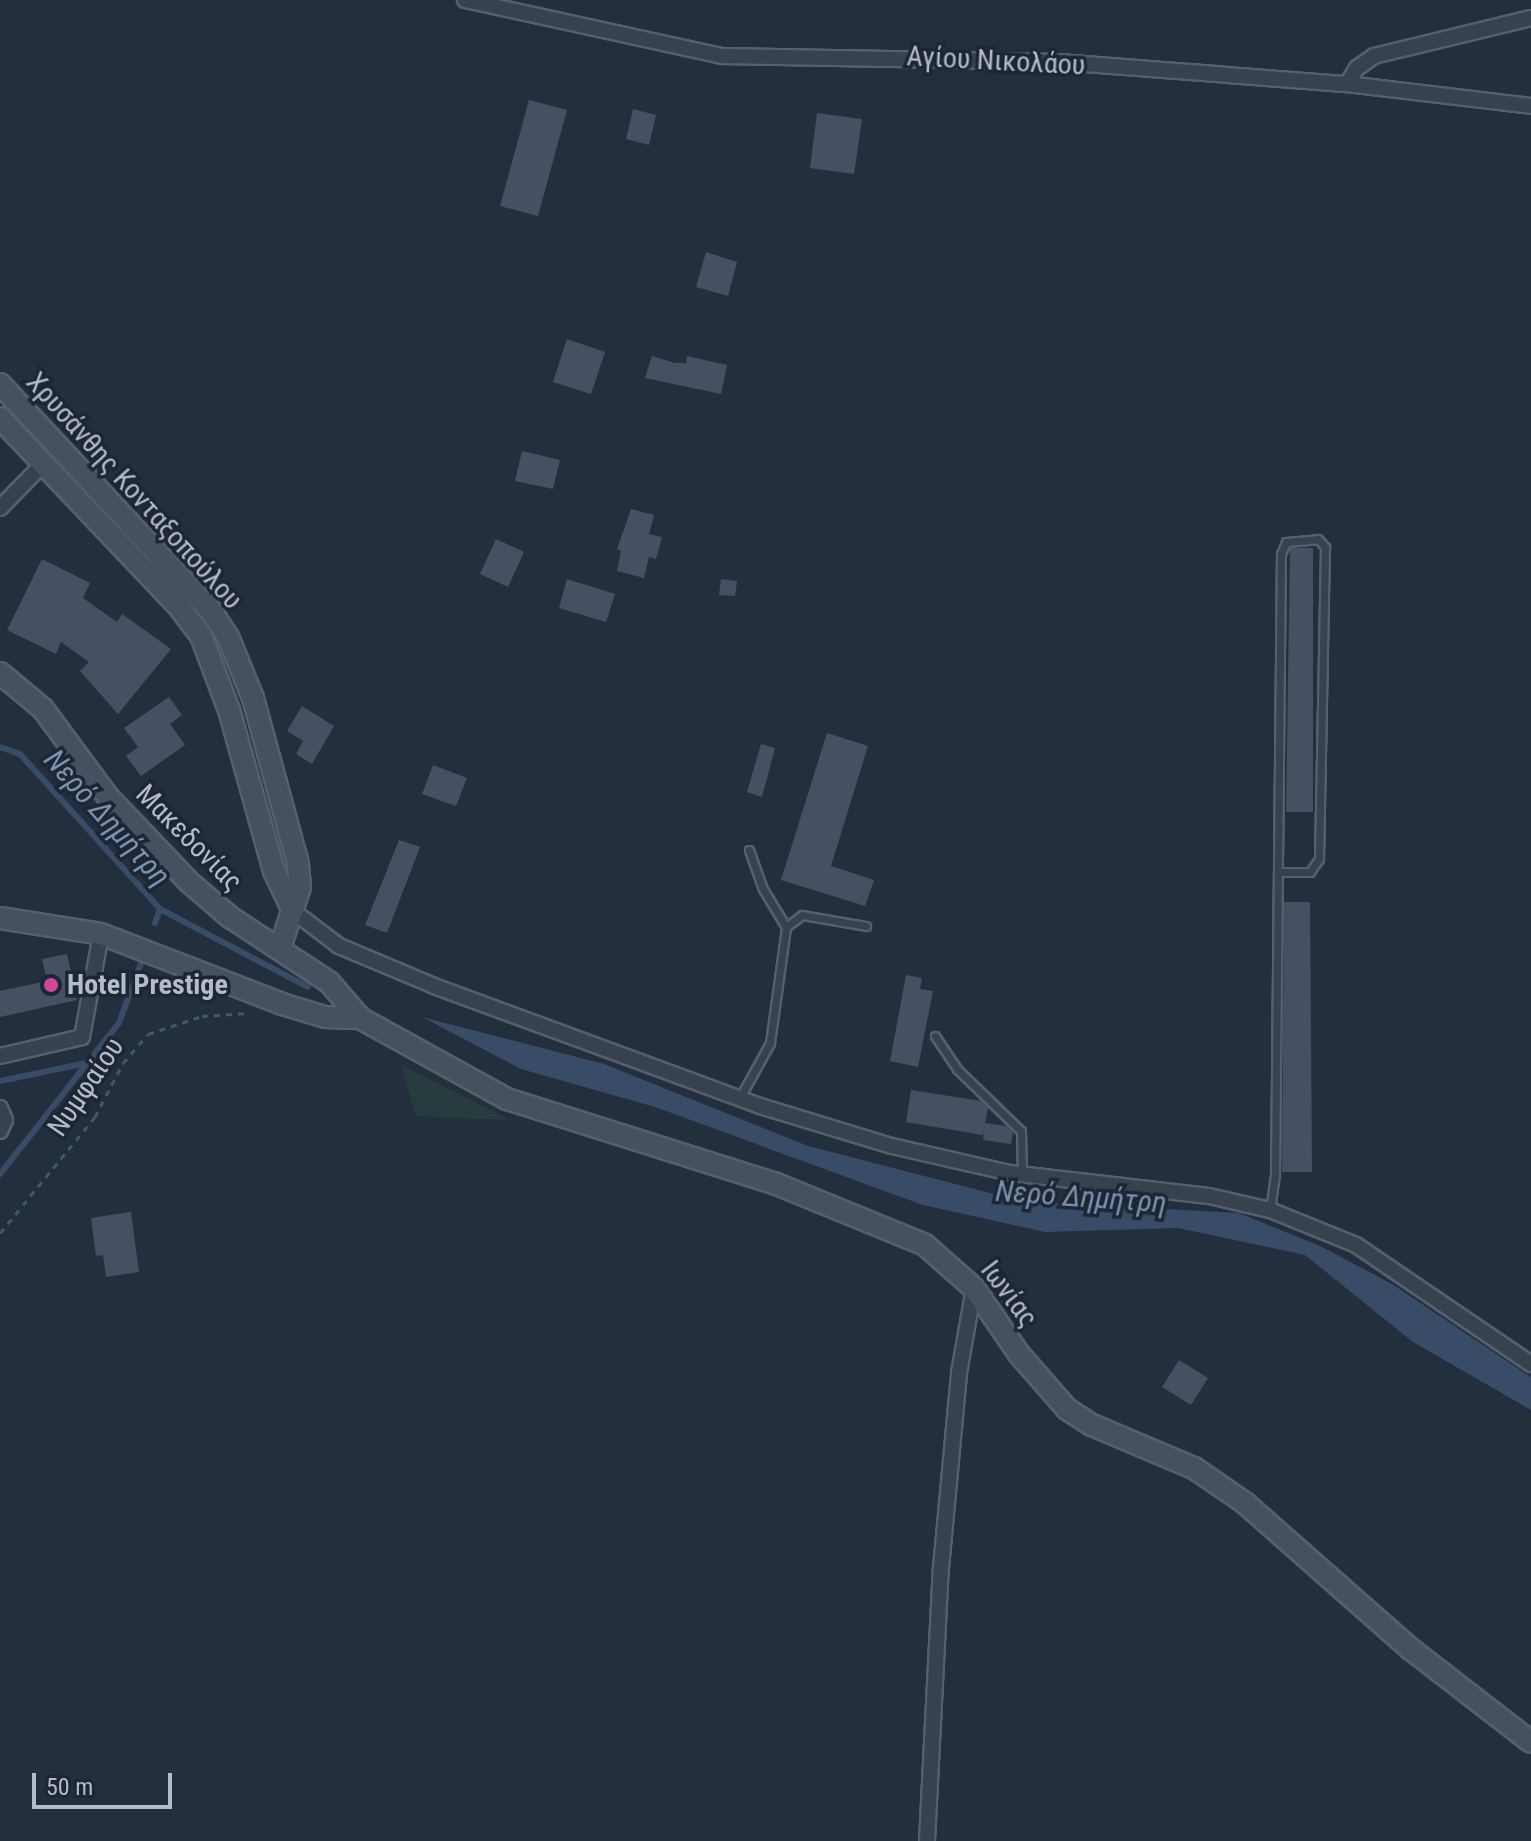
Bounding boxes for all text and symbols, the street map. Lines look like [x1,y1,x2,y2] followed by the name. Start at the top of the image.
[906,40,1086,82] street label: Αγίου Νικολάου
[19,366,249,616] street label: Χρυσάνθης Κονταξοπούλου
[36,742,178,894] water label: Νερό Δημήτρη
[129,778,249,898] street label: Μακεδονίας
[67,968,228,1002] place label: Hotel Prestige
[42,976,60,994] marker: Hotel Prestige
[41,1031,131,1143] street label: Νυμφαίου
[994,1173,1168,1221] water label: Νερό Δημήτρη
[973,1254,1045,1334] street label: Ιωνίας
[36,1757,176,1807] scale bar
[46,1773,93,1801] text: 50 m

